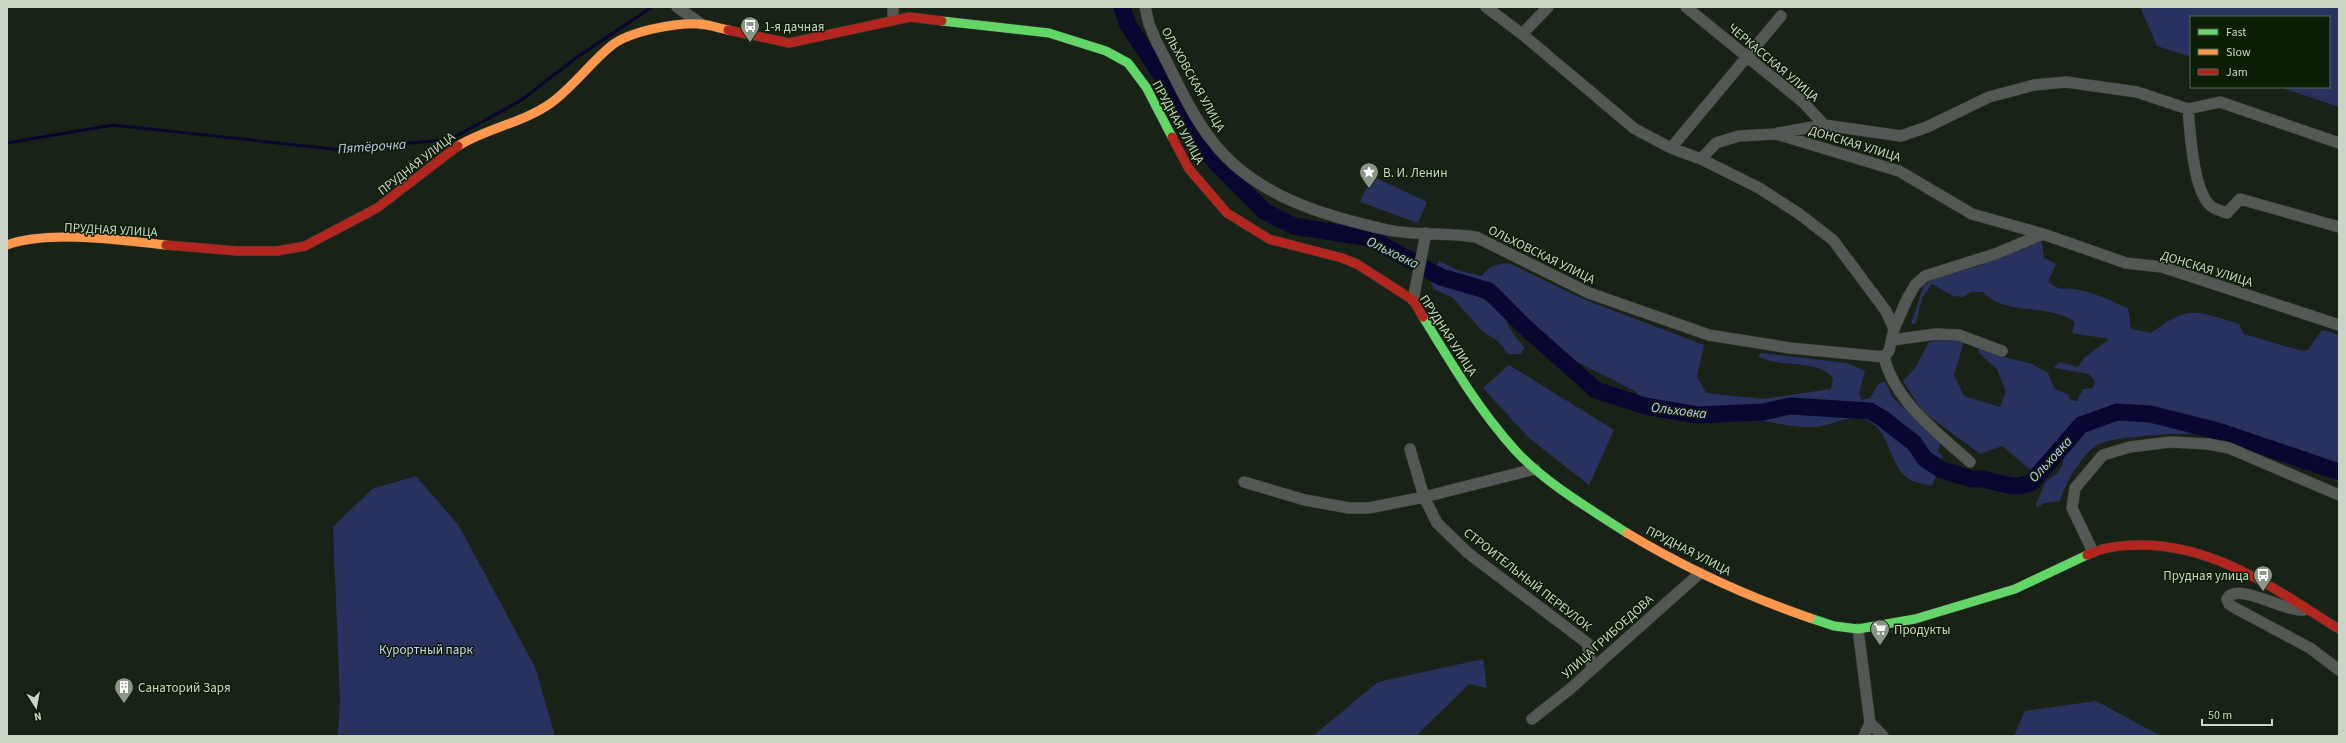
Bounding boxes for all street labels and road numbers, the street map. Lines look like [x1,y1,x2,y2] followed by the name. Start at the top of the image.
[1724,19,1823,107] street label: ЧЕРКАССКАЯ УЛИЦА
[1157,24,1230,136] street label: ОЛЬХОВСКАЯ УЛИЦА
[1148,77,1209,169] street label: ПРУДНАЯ УЛИЦА
[1806,121,1904,167] street label: ДОНСКАЯ УЛИЦА
[374,127,460,200] street label: ПРУДНАЯ УЛИЦА
[64,219,159,241] street label: ПРУДНАЯ УЛИЦА
[1485,221,1599,289] street label: ОЛЬХОВСКАЯ УЛИЦА
[2158,246,2256,292] street label: ДОНСКАЯ УЛИЦА
[1415,291,1482,380] street label: ПРУДНАЯ УЛИЦА
[1643,522,1735,581] street label: ПРУДНАЯ УЛИЦА
[1460,524,1596,636] street label: СТРОИТЕЛЬНЫЙ ПЕРЕУЛОК
[1558,590,1658,683] street label: УЛИЦА ГРИБОЕДОВА

